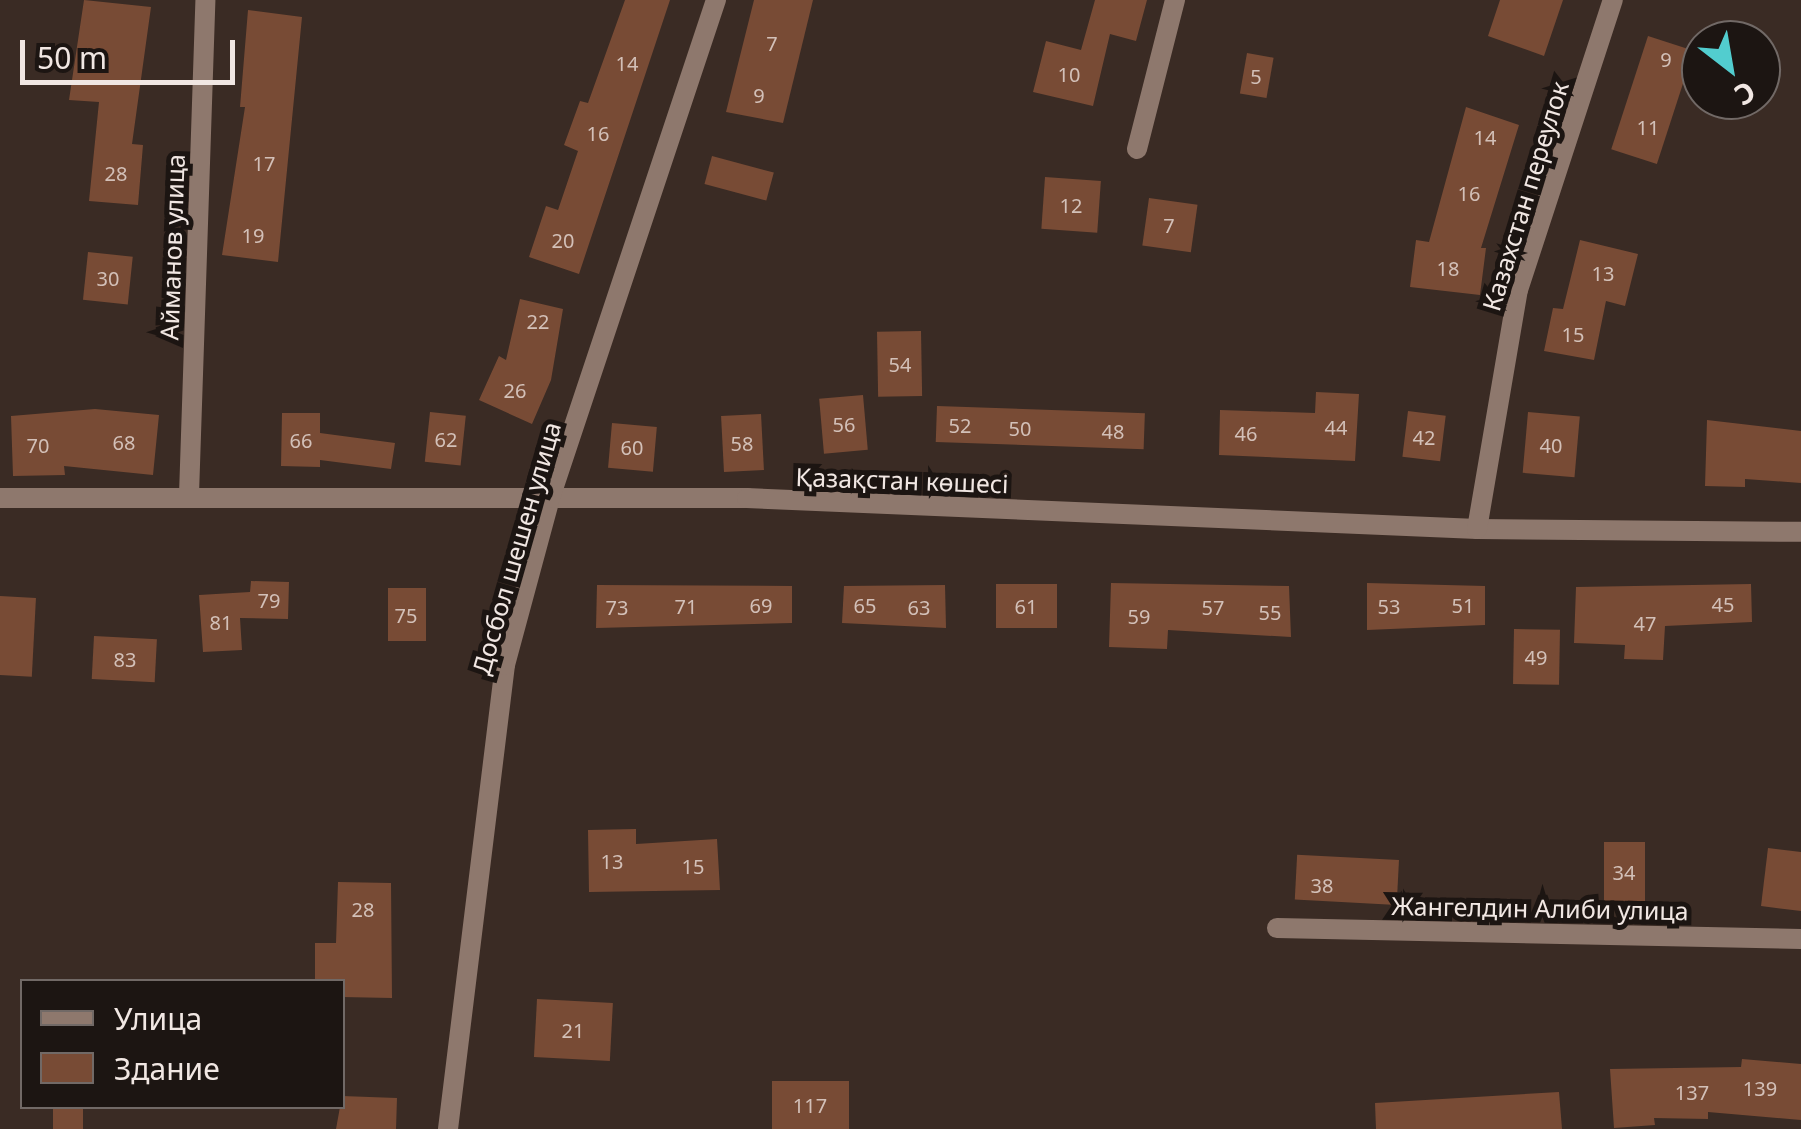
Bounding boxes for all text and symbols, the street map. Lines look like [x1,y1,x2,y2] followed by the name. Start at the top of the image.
[25,20,240,82] scale bar
[1681,20,1781,120] north arrow
[766,31,778,55] house number: 7
[37,37,107,78] text: 50 m
[1660,47,1672,71] house number: 9
[616,51,638,75] house number: 14
[1058,62,1080,86] house number: 10
[1250,64,1262,88] house number: 5
[1728,73,1763,115] text: С
[1476,78,1574,314] street label: Казахстан переулок
[753,83,765,107] house number: 9
[1637,115,1659,139] house number: 11
[587,121,609,145] house number: 16
[1474,125,1496,149] house number: 14
[253,151,275,175] house number: 17
[154,153,190,341] street label: Айманов улица
[105,161,127,185] house number: 28
[1458,181,1480,205] house number: 16
[1060,193,1082,217] house number: 12
[1163,213,1175,237] house number: 7
[242,223,264,247] house number: 19
[552,228,574,252] house number: 20
[1437,256,1459,280] house number: 18
[1592,261,1614,285] house number: 13
[97,266,119,290] house number: 30
[527,309,549,333] house number: 22
[1562,322,1584,346] house number: 15
[889,352,911,376] house number: 54
[504,378,526,402] house number: 26
[833,412,855,436] house number: 56
[949,413,971,437] house number: 52
[1325,415,1347,439] house number: 44
[1009,416,1031,440] house number: 50
[466,418,566,678] street label: Досбол шешен улица
[1102,419,1124,443] house number: 48
[1235,421,1257,445] house number: 46
[1413,425,1435,449] house number: 42
[435,427,457,451] house number: 62
[290,428,312,452] house number: 66
[113,430,135,454] house number: 68
[731,431,753,455] house number: 58
[27,433,49,457] house number: 70
[1540,433,1562,457] house number: 40
[621,435,643,459] house number: 60
[795,461,1009,499] street label: Қазақстан көшесі
[258,588,280,612] house number: 79
[1712,592,1734,616] house number: 45
[750,593,772,617] house number: 69
[854,593,876,617] house number: 65
[1452,593,1474,617] house number: 51
[675,594,697,618] house number: 71
[1015,594,1037,618] house number: 61
[1378,594,1400,618] house number: 53
[606,595,628,619] house number: 73
[908,595,930,619] house number: 63
[1202,595,1224,619] house number: 57
[1259,600,1281,624] house number: 55
[395,603,417,627] house number: 75
[1128,604,1150,628] house number: 59
[210,610,232,634] house number: 81
[1634,611,1656,635] house number: 47
[1525,645,1547,669] house number: 49
[114,647,136,671] house number: 83
[601,849,623,873] house number: 13
[682,854,704,878] house number: 15
[1613,860,1635,884] house number: 34
[1311,873,1333,897] house number: 38
[1391,890,1689,926] street label: Жангелдин Алиби улица
[352,897,374,921] house number: 28
[20,979,345,1109] legend
[114,998,202,1039] text: Улица
[562,1018,584,1042] house number: 21
[114,1048,220,1089] text: Здание
[1743,1076,1777,1100] house number: 139
[1675,1080,1709,1104] house number: 137
[793,1093,827,1117] house number: 117

